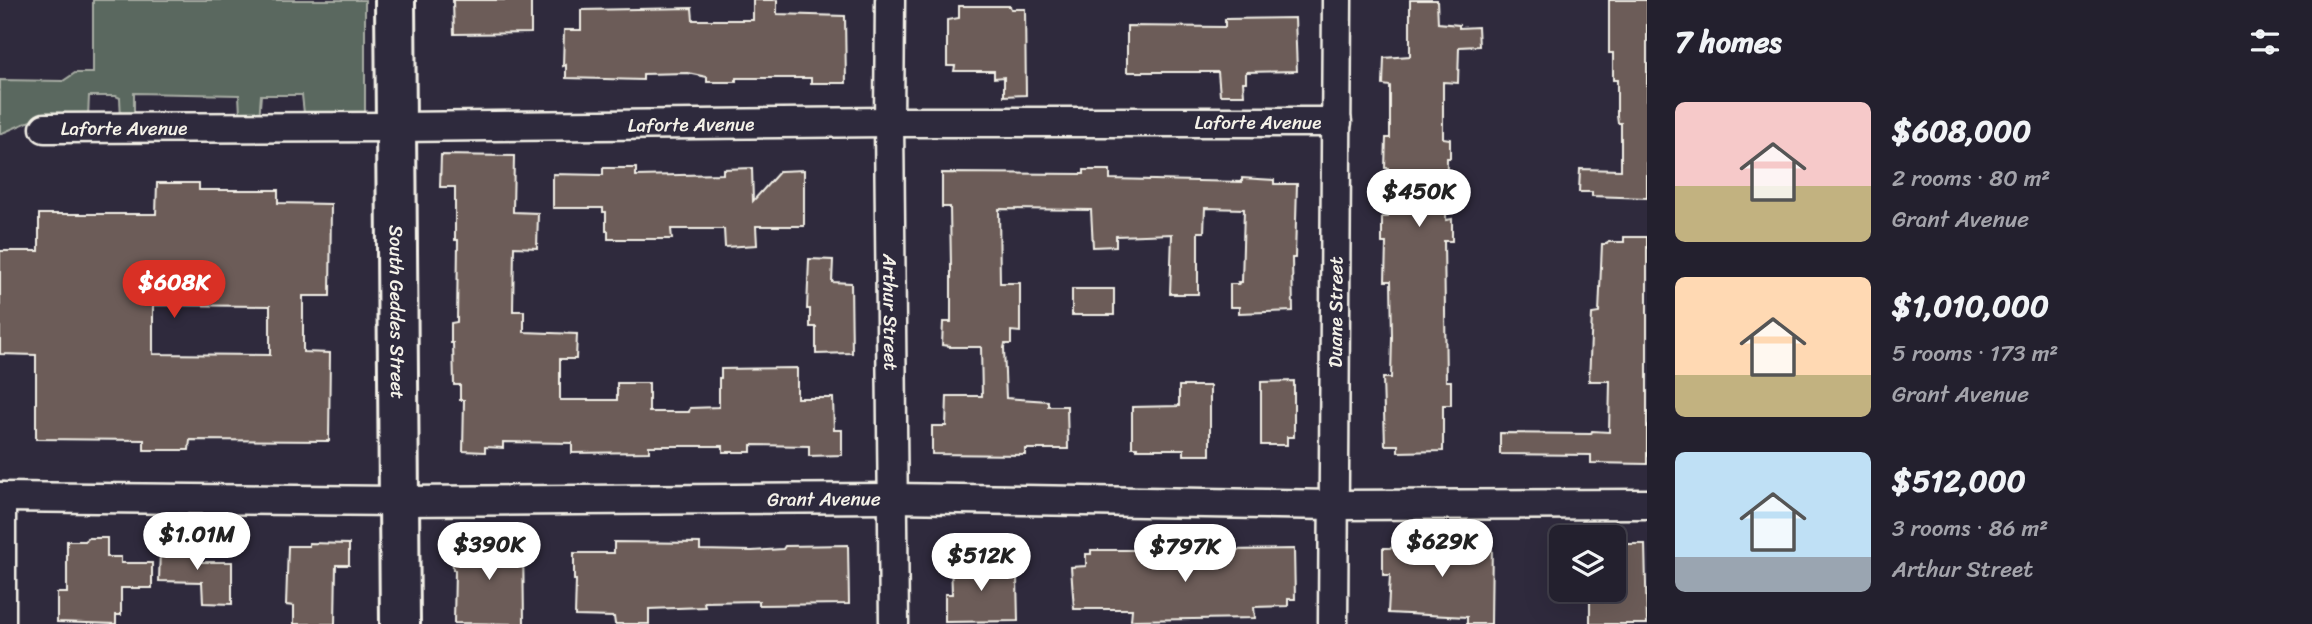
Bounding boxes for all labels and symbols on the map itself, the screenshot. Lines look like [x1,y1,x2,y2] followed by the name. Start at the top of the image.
[1195,106,1321,139] street label: Laforte Avenue
[627,107,754,141] street label: Laforte Avenue
[61,111,187,144] street label: Laforte Avenue
[1370,170,1468,229] pin: $450K
[380,225,415,399] street label: South Geddes Street
[874,252,908,371] street label: Arthur Street
[1318,256,1352,368] street label: Duane Street
[125,260,223,320] pin: $608K
[767,482,881,515] street label: Grant Avenue
[140,512,254,572] pin: $1.01M
[1393,520,1491,579] pin: $629K
[440,522,538,582] pin: $390K
[1136,524,1234,584] pin: $797K
[932,534,1030,593] pin: $512K

